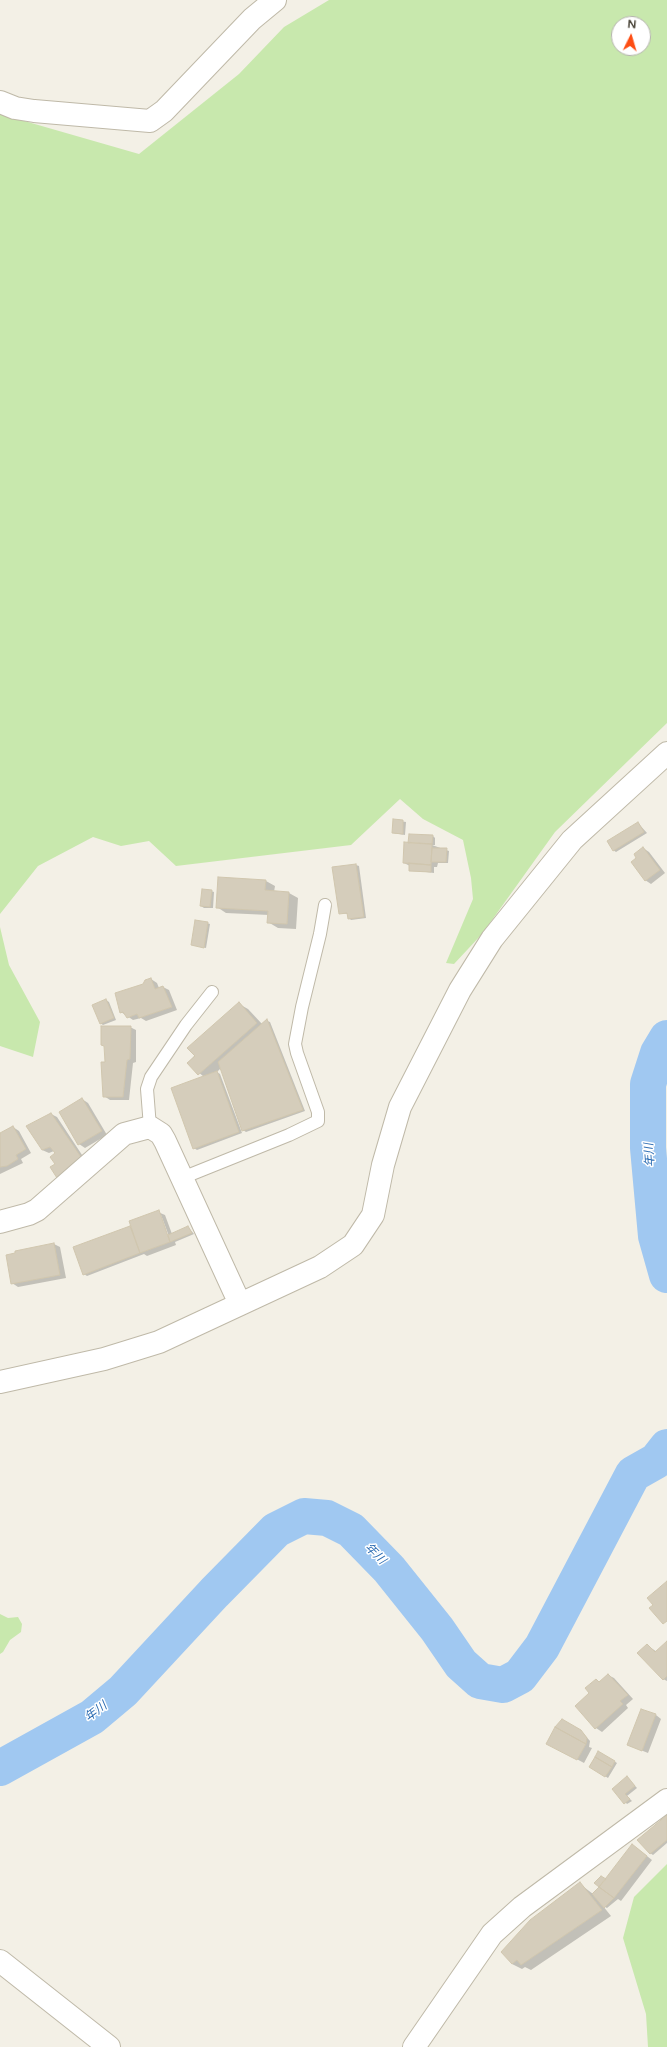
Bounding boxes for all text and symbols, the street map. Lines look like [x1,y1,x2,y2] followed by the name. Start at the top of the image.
[611,16,651,56] north arrow
[627,18,637,31] text: N
[642,1143,658,1167] water label: 年川
[361,1540,389,1568] water label: 年川
[82,1699,110,1725] water label: 年川

